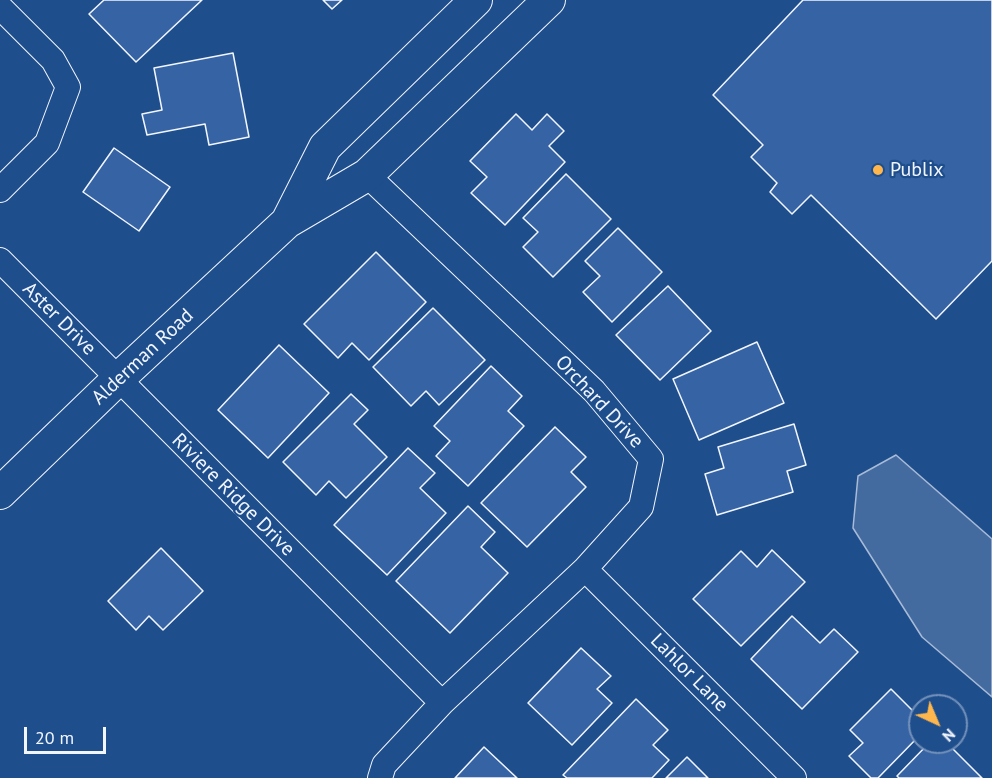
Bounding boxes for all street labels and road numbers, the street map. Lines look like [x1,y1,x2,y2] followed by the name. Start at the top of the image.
[17,277,101,361] street label: Aster Drive
[87,304,199,410] street label: Alderman Road
[550,351,648,453] street label: Orchard Drive
[167,429,299,561] street label: Riviere Ridge Drive
[645,629,733,717] street label: Lahlor Lane

